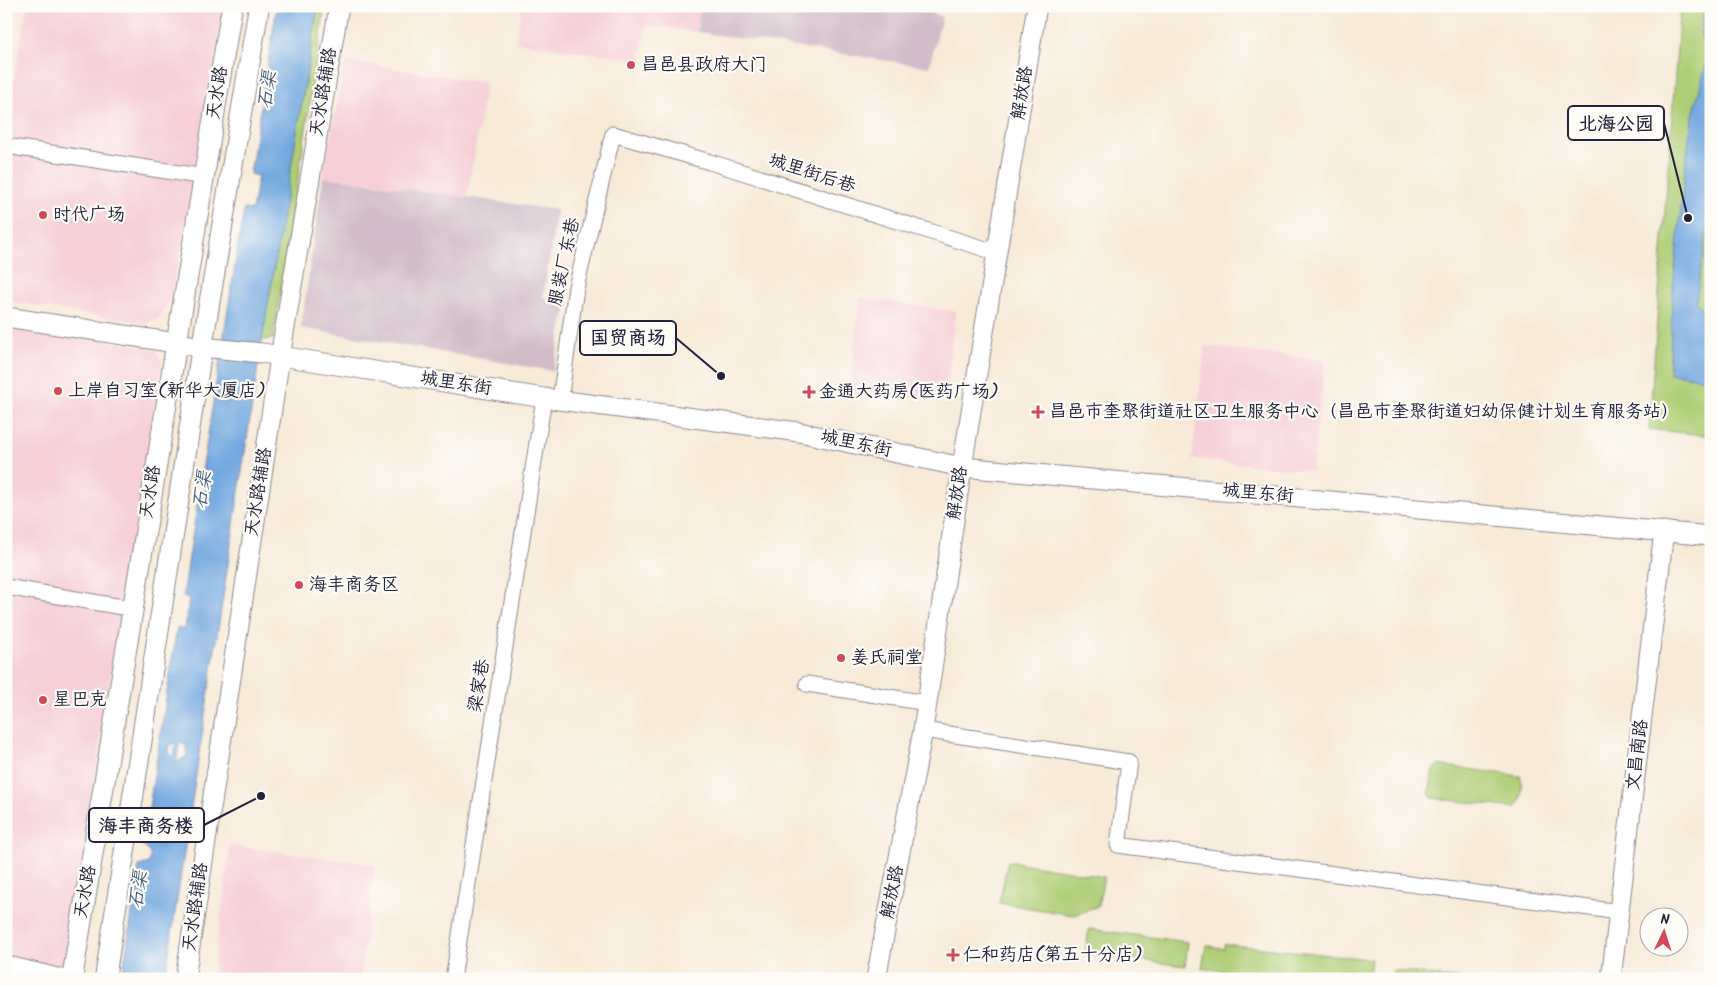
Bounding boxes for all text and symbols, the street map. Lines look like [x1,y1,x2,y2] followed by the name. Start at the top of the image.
[303,45,345,139] street label: 天水路辅路
[641,51,767,80] place label: 昌邑县政府大门
[625,59,637,71] marker: 昌邑县政府大门
[199,64,237,122] street label: 天水路
[1004,64,1042,122] street label: 解放路
[250,67,286,111] water label: 石渠
[1568,106,1664,140] callout: 北海公园
[1578,110,1654,140] text: 北海公园
[765,146,859,202] street label: 城里街后巷
[53,201,125,230] place label: 时代广场
[37,209,49,221] marker: 时代广场
[541,215,589,309] street label: 服装厂东巷
[580,321,676,355] callout: 国贸商场
[590,324,666,354] text: 国贸商场
[418,364,494,404] street label: 城里东街
[68,377,266,406] place label: 上岸自习室(新华大厦店)
[819,378,999,407] place label: 金通大药房(医药广场)
[52,385,64,397] marker: 上岸自习室(新华大厦店)
[803,386,815,398] marker: 金通大药房(医药广场)
[1049,398,1679,427] place label: 昌邑市奎聚街道社区卫生服务中心（昌邑市奎聚街道妇幼保健计划生育服务站）
[1031,405,1045,419] marker: 昌邑市奎聚街道社区卫生服务中心（昌邑市奎聚街道妇幼保健计划生育服务站）
[818,422,894,466] street label: 城里东街
[238,445,280,539] street label: 天水路辅路
[132,463,170,521] street label: 天水路
[940,464,976,522] street label: 解放路
[185,467,221,511] water label: 石渠
[1221,476,1295,512] street label: 城里东街
[309,571,399,600] place label: 海丰商务区
[293,579,305,591] marker: 海丰商务区
[851,644,923,673] place label: 姜氏祠堂
[835,652,847,664] marker: 姜氏祠堂
[461,657,499,715] street label: 梁家巷
[53,686,107,715] place label: 星巴克
[37,694,49,706] marker: 星巴克
[1619,718,1657,792] street label: 文昌南路
[89,808,204,842] callout: 海丰商务楼
[98,812,194,842] text: 海丰商务楼
[175,860,217,954] street label: 天水路辅路
[67,863,105,921] street label: 天水路
[874,863,912,921] street label: 解放路
[121,867,157,911] water label: 石渠
[1640,908,1690,958] north arrow
[1660,909,1670,931] text: N
[963,941,1143,970] place label: 仁和药店(第五十分店)
[947,949,959,961] marker: 仁和药店(第五十分店)

